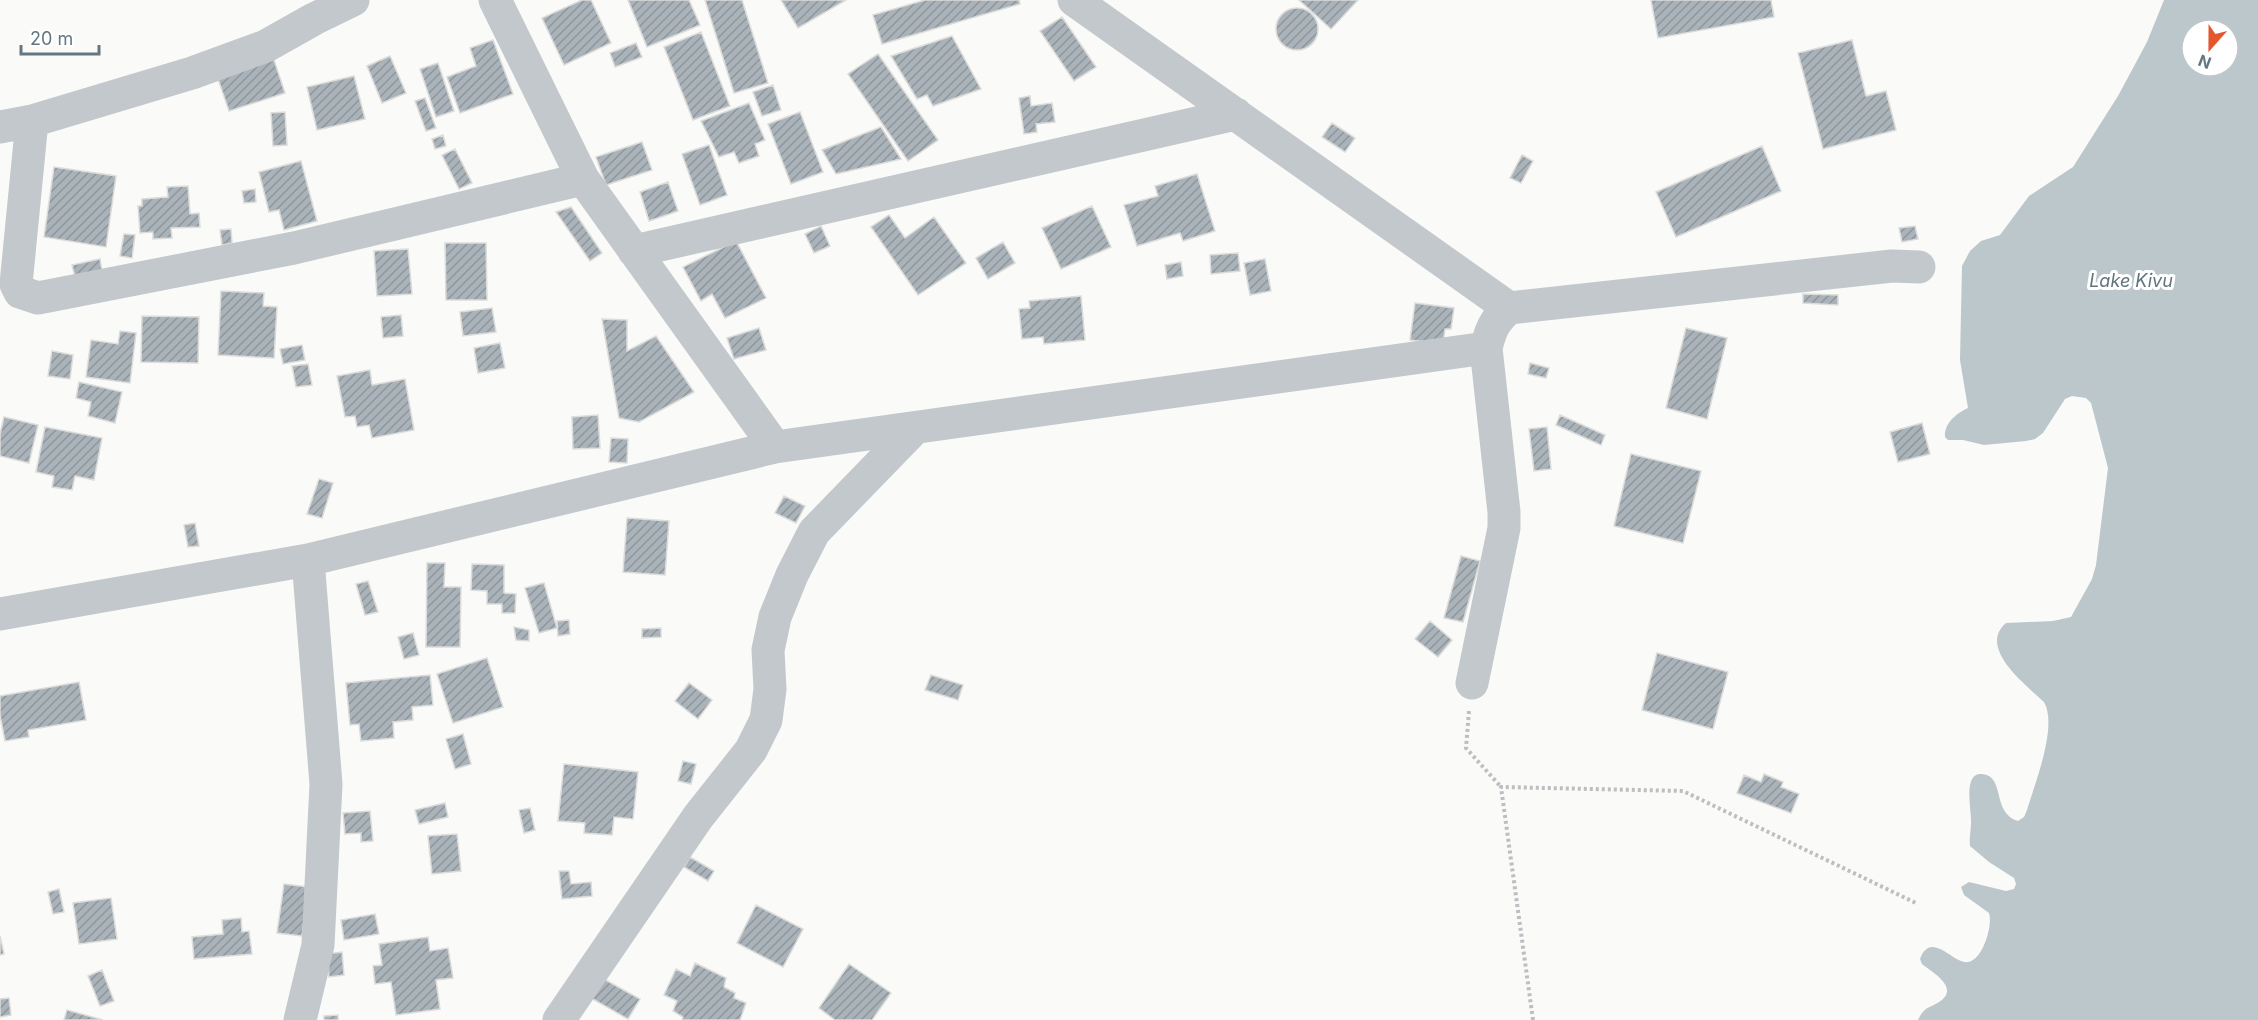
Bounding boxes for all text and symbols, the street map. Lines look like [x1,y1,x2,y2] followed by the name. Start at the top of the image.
[21,18,99,56] scale bar
[2180,18,2240,78] north arrow
[30,28,73,49] text: 20 m
[2195,50,2214,74] text: N
[2089,270,2173,291] water label: Lake Kivu

